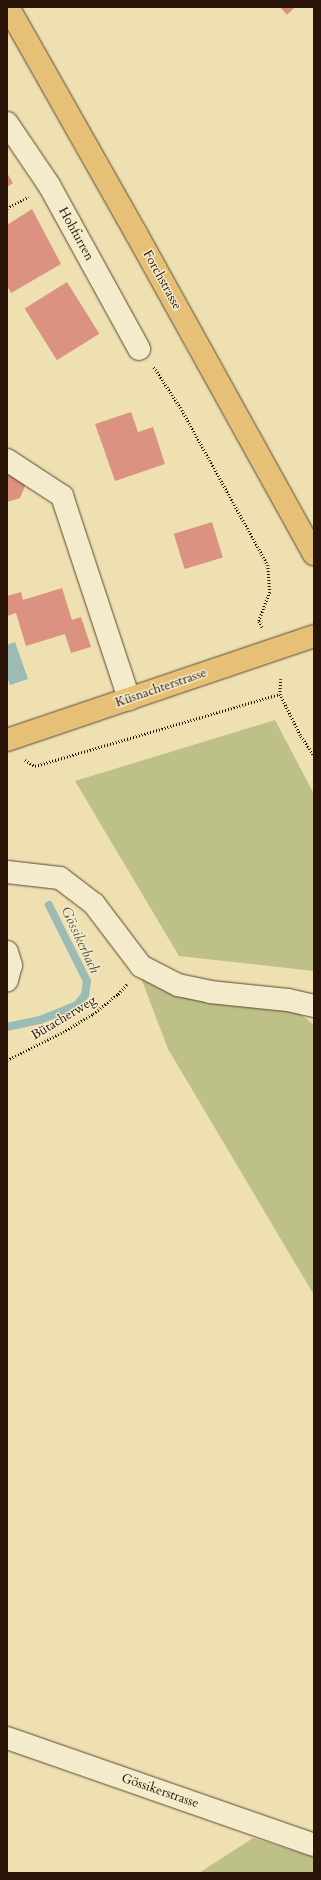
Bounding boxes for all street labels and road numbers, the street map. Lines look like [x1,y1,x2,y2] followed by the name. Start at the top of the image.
[55,204,97,264] street label: Hohfurren
[139,248,185,312] street label: Forchstrasse
[113,665,209,711] street label: Küsnachterstrasse
[29,993,99,1043] street label: Bütacherweg
[119,1770,201,1812] street label: Gössikerstrasse

